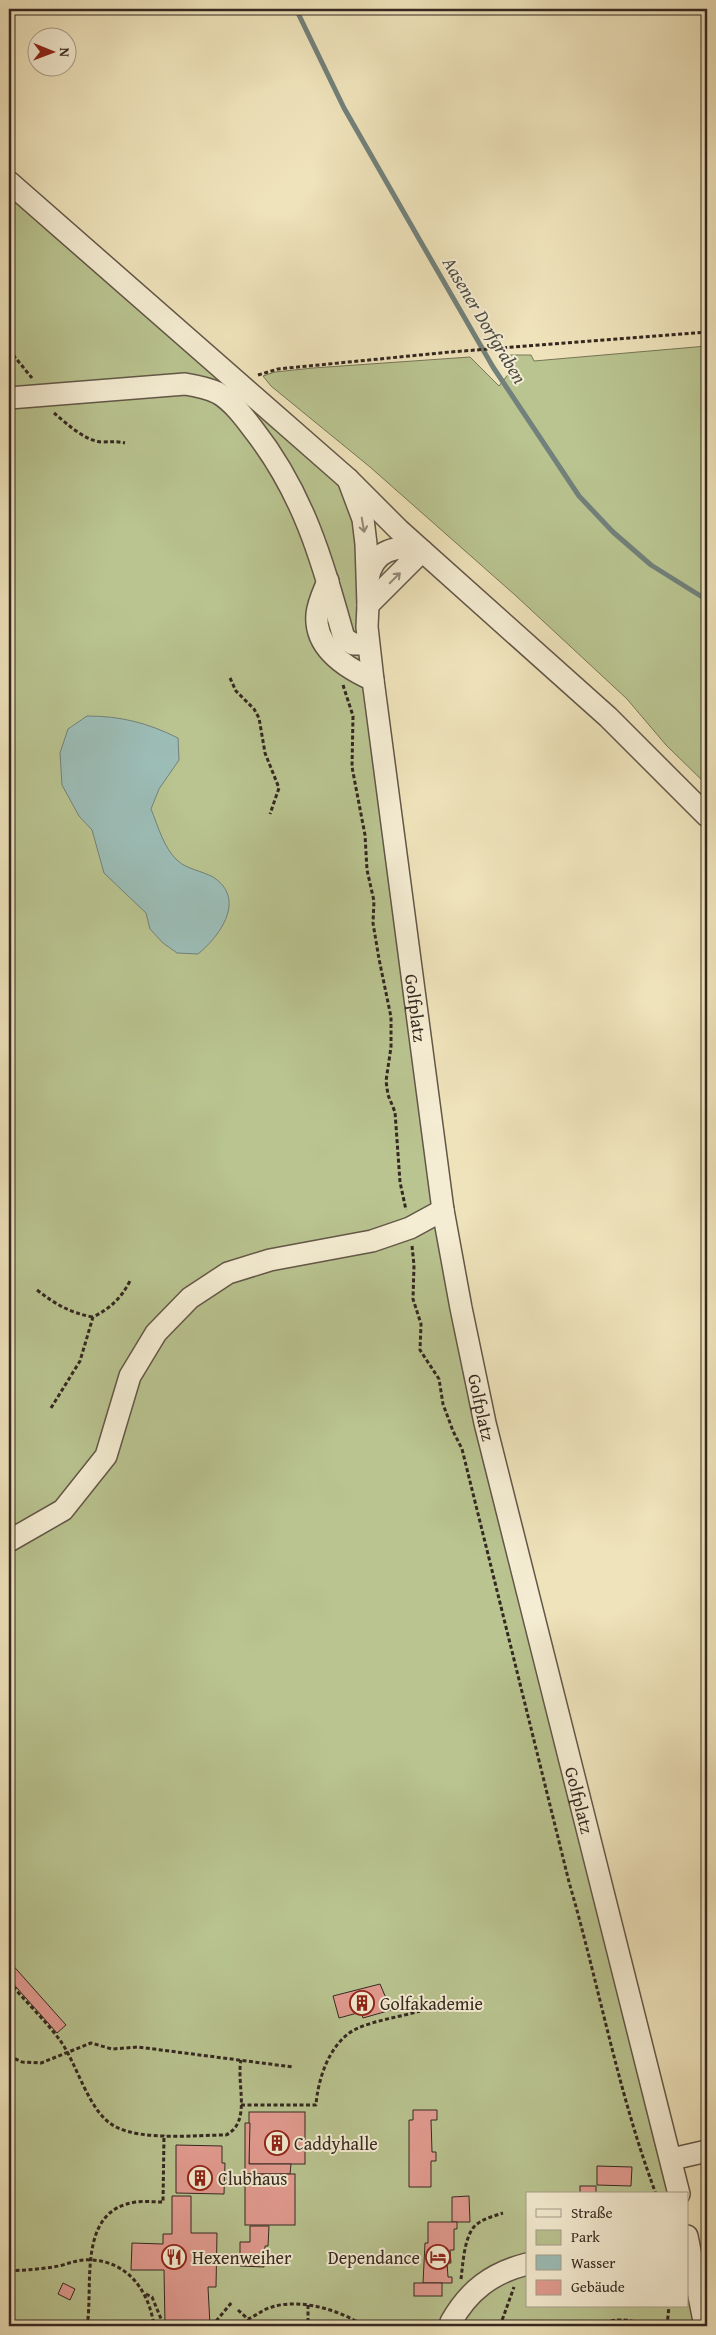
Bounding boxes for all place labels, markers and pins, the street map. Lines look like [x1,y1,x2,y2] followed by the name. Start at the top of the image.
[349,1990,375,2016] building icon: Golfakademie
[380,1990,483,2017] place label: Golfakademie
[264,2130,290,2156] building icon: Caddyhalle
[294,2130,378,2157] place label: Caddyhalle
[187,2165,213,2191] building icon: Clubhaus
[218,2165,287,2192] place label: Clubhaus
[161,2244,187,2270] restaurant icon: Hexenweiher
[192,2244,292,2271] place label: Hexenweiher
[328,2244,420,2271] place label: Dependance
[425,2244,451,2270] hotel icon: Dependance

